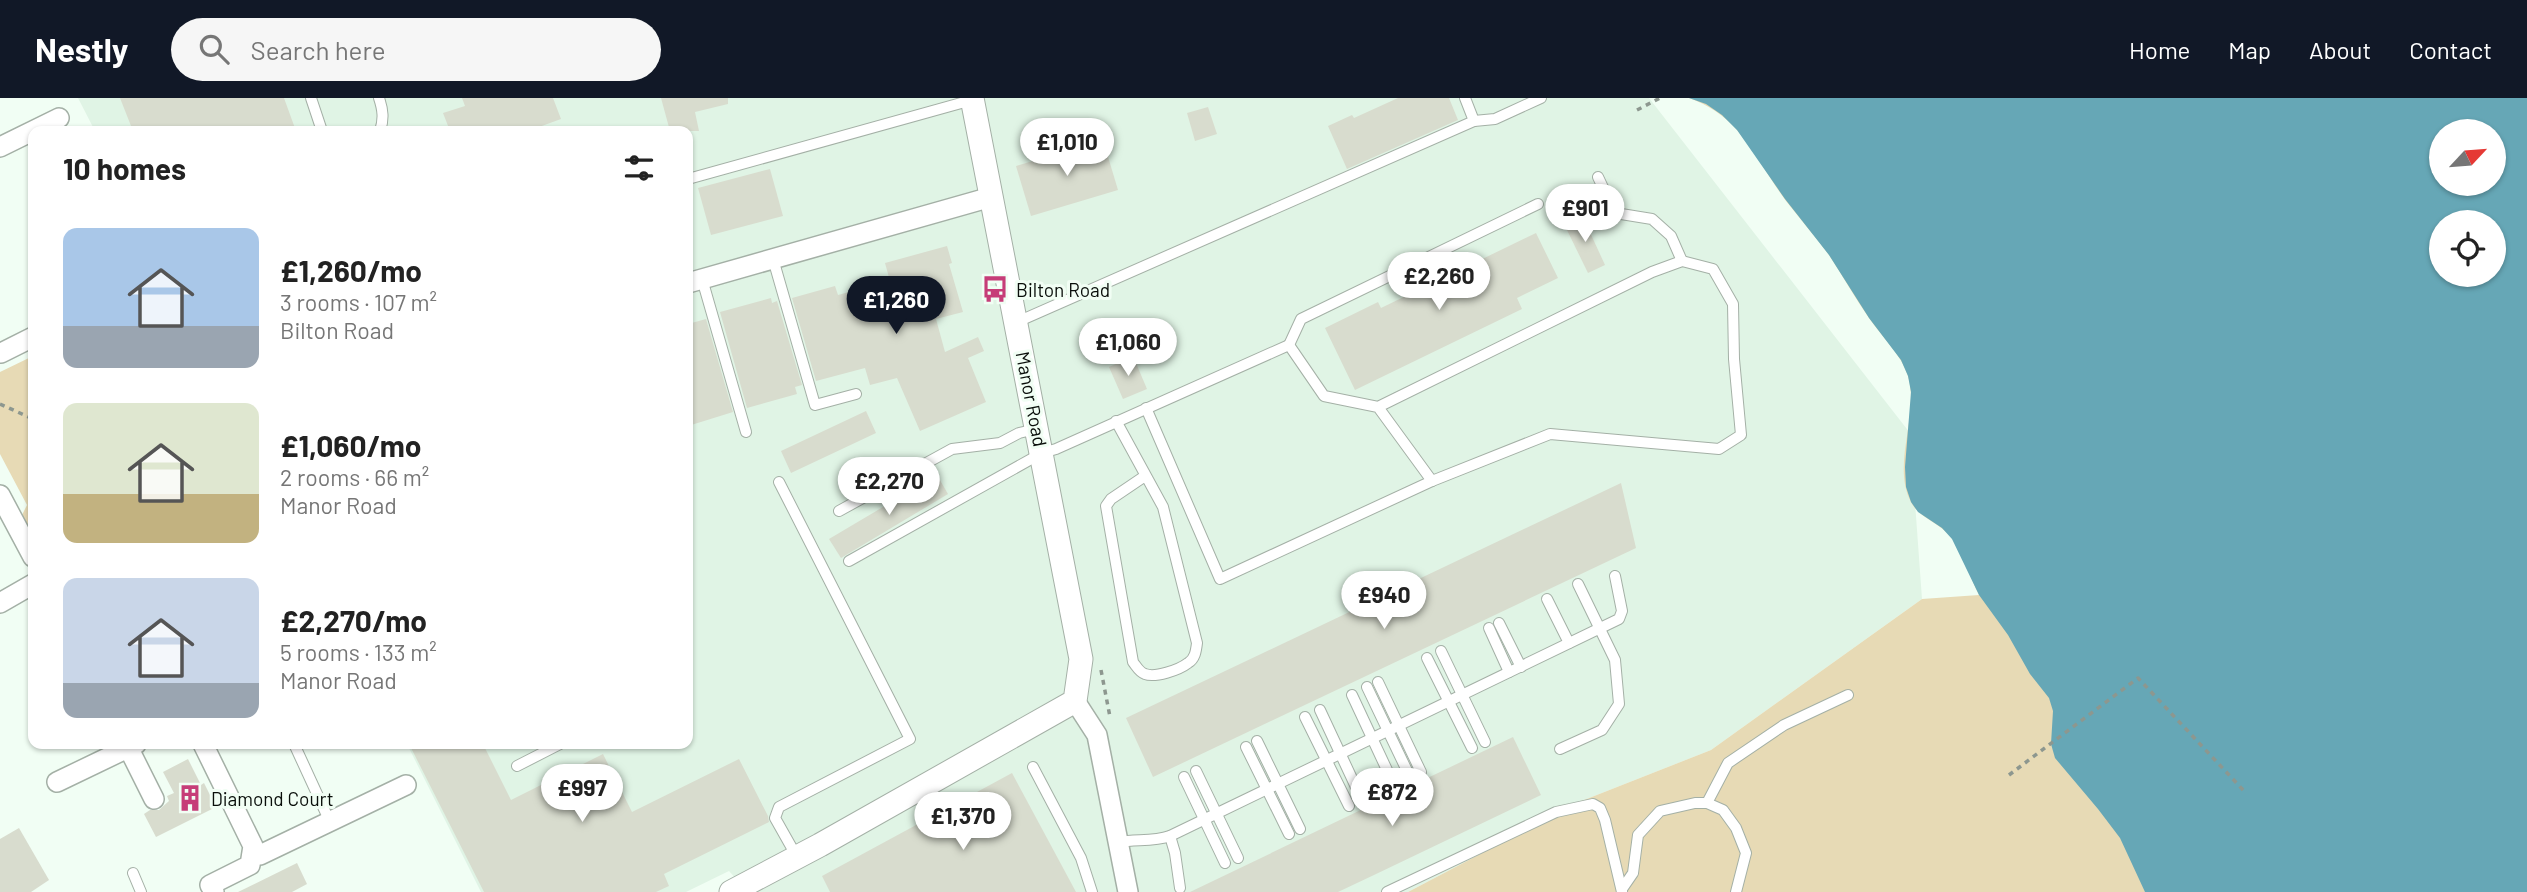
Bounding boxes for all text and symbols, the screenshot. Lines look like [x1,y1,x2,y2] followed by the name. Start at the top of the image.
[171,18,661,81] search box
[35,29,129,69] text: Nestly
[195,30,233,68] icon: search
[251,34,386,65] text: Search here
[2129,35,2190,64] text: Home
[2228,35,2271,64] text: Map
[2309,35,2371,64] text: About
[2409,35,2492,64] text: Contact
[1010,118,1124,178] pin: £1,010
[2429,119,2506,196] north arrow
[2429,119,2506,287] map controls
[1036,127,1098,155] text: £1,010
[620,149,658,187] icon: filters
[63,150,186,186] text: 10 homes
[1544,184,1626,244] pin: £901
[1561,193,1609,221] text: £901
[2429,210,2506,287] button: locate
[280,252,422,288] text: £1,260/mo
[1382,252,1496,312] pin: £2,260
[119,256,203,340] icon: home
[1403,261,1475,289] text: £2,260
[980,274,1010,304] bus stop icon: Bilton Road
[839,276,953,336] pin: £1,260
[1016,278,1110,301] place label: Bilton Road
[863,285,929,313] text: £1,260
[280,288,437,316] text: 3 rooms · 107 m²
[280,316,394,344] text: Bilton Road
[1071,318,1185,378] pin: £1,060
[1095,327,1161,355] text: £1,060
[1012,349,1052,449] street label: Manor Road
[280,427,421,463] text: £1,060/mo
[119,431,203,515] icon: home
[832,458,946,517] pin: £2,270
[280,463,429,491] text: 2 rooms · 66 m²
[854,466,924,494] text: £2,270
[280,491,397,519] text: Manor Road
[1343,572,1425,631] pin: £940
[1357,580,1411,608] text: £940
[280,602,427,638] text: £2,270/mo
[119,606,203,690] icon: home
[280,638,437,666] text: 5 rooms · 133 m²
[280,666,397,694] text: Manor Road
[541,764,623,824] pin: £997
[1351,768,1433,828] pin: £872
[557,773,607,801] text: £997
[1367,777,1417,805] text: £872
[175,783,205,813] building icon: Diamond Court
[211,787,334,810] place label: Diamond Court
[906,792,1020,852] pin: £1,370
[930,801,996,829] text: £1,370

